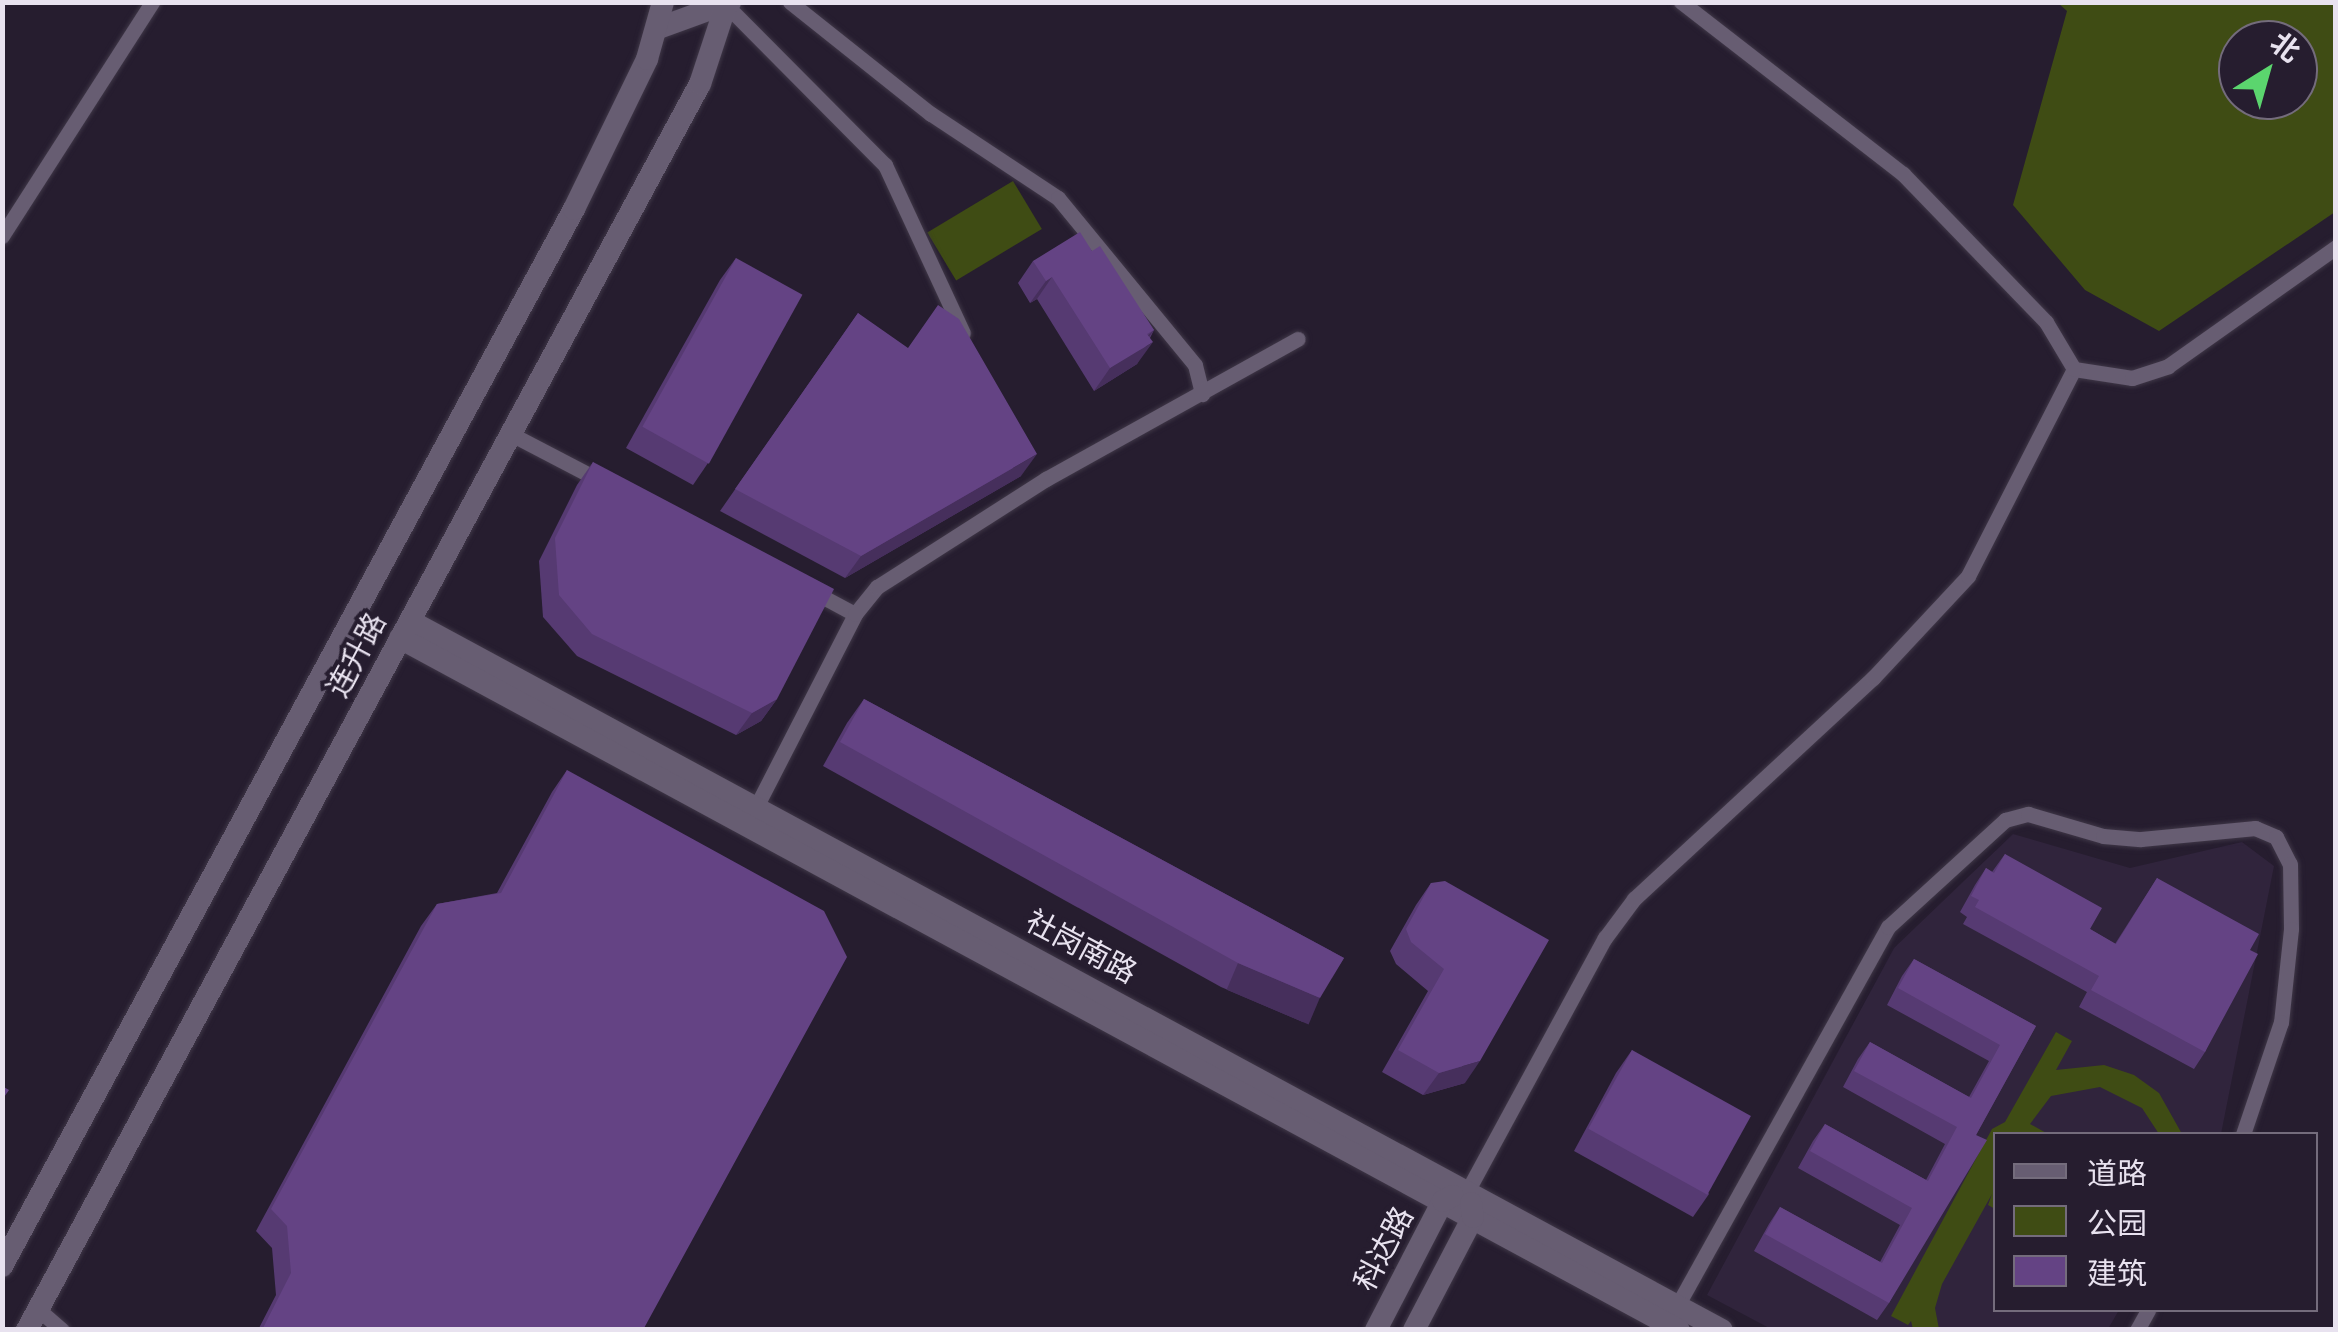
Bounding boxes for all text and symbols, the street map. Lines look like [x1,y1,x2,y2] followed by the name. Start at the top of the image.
[2218,20,2318,120] north arrow
[2263,24,2307,70] text: 北
[320,607,394,703] street label: 连升路
[1020,903,1142,991] street label: 社岗南路
[1993,1132,2318,1312] legend
[2087,1154,2147,1193] text: 道路
[1347,1201,1421,1297] street label: 科达路
[2087,1204,2147,1243] text: 公园
[2087,1254,2147,1293] text: 建筑

